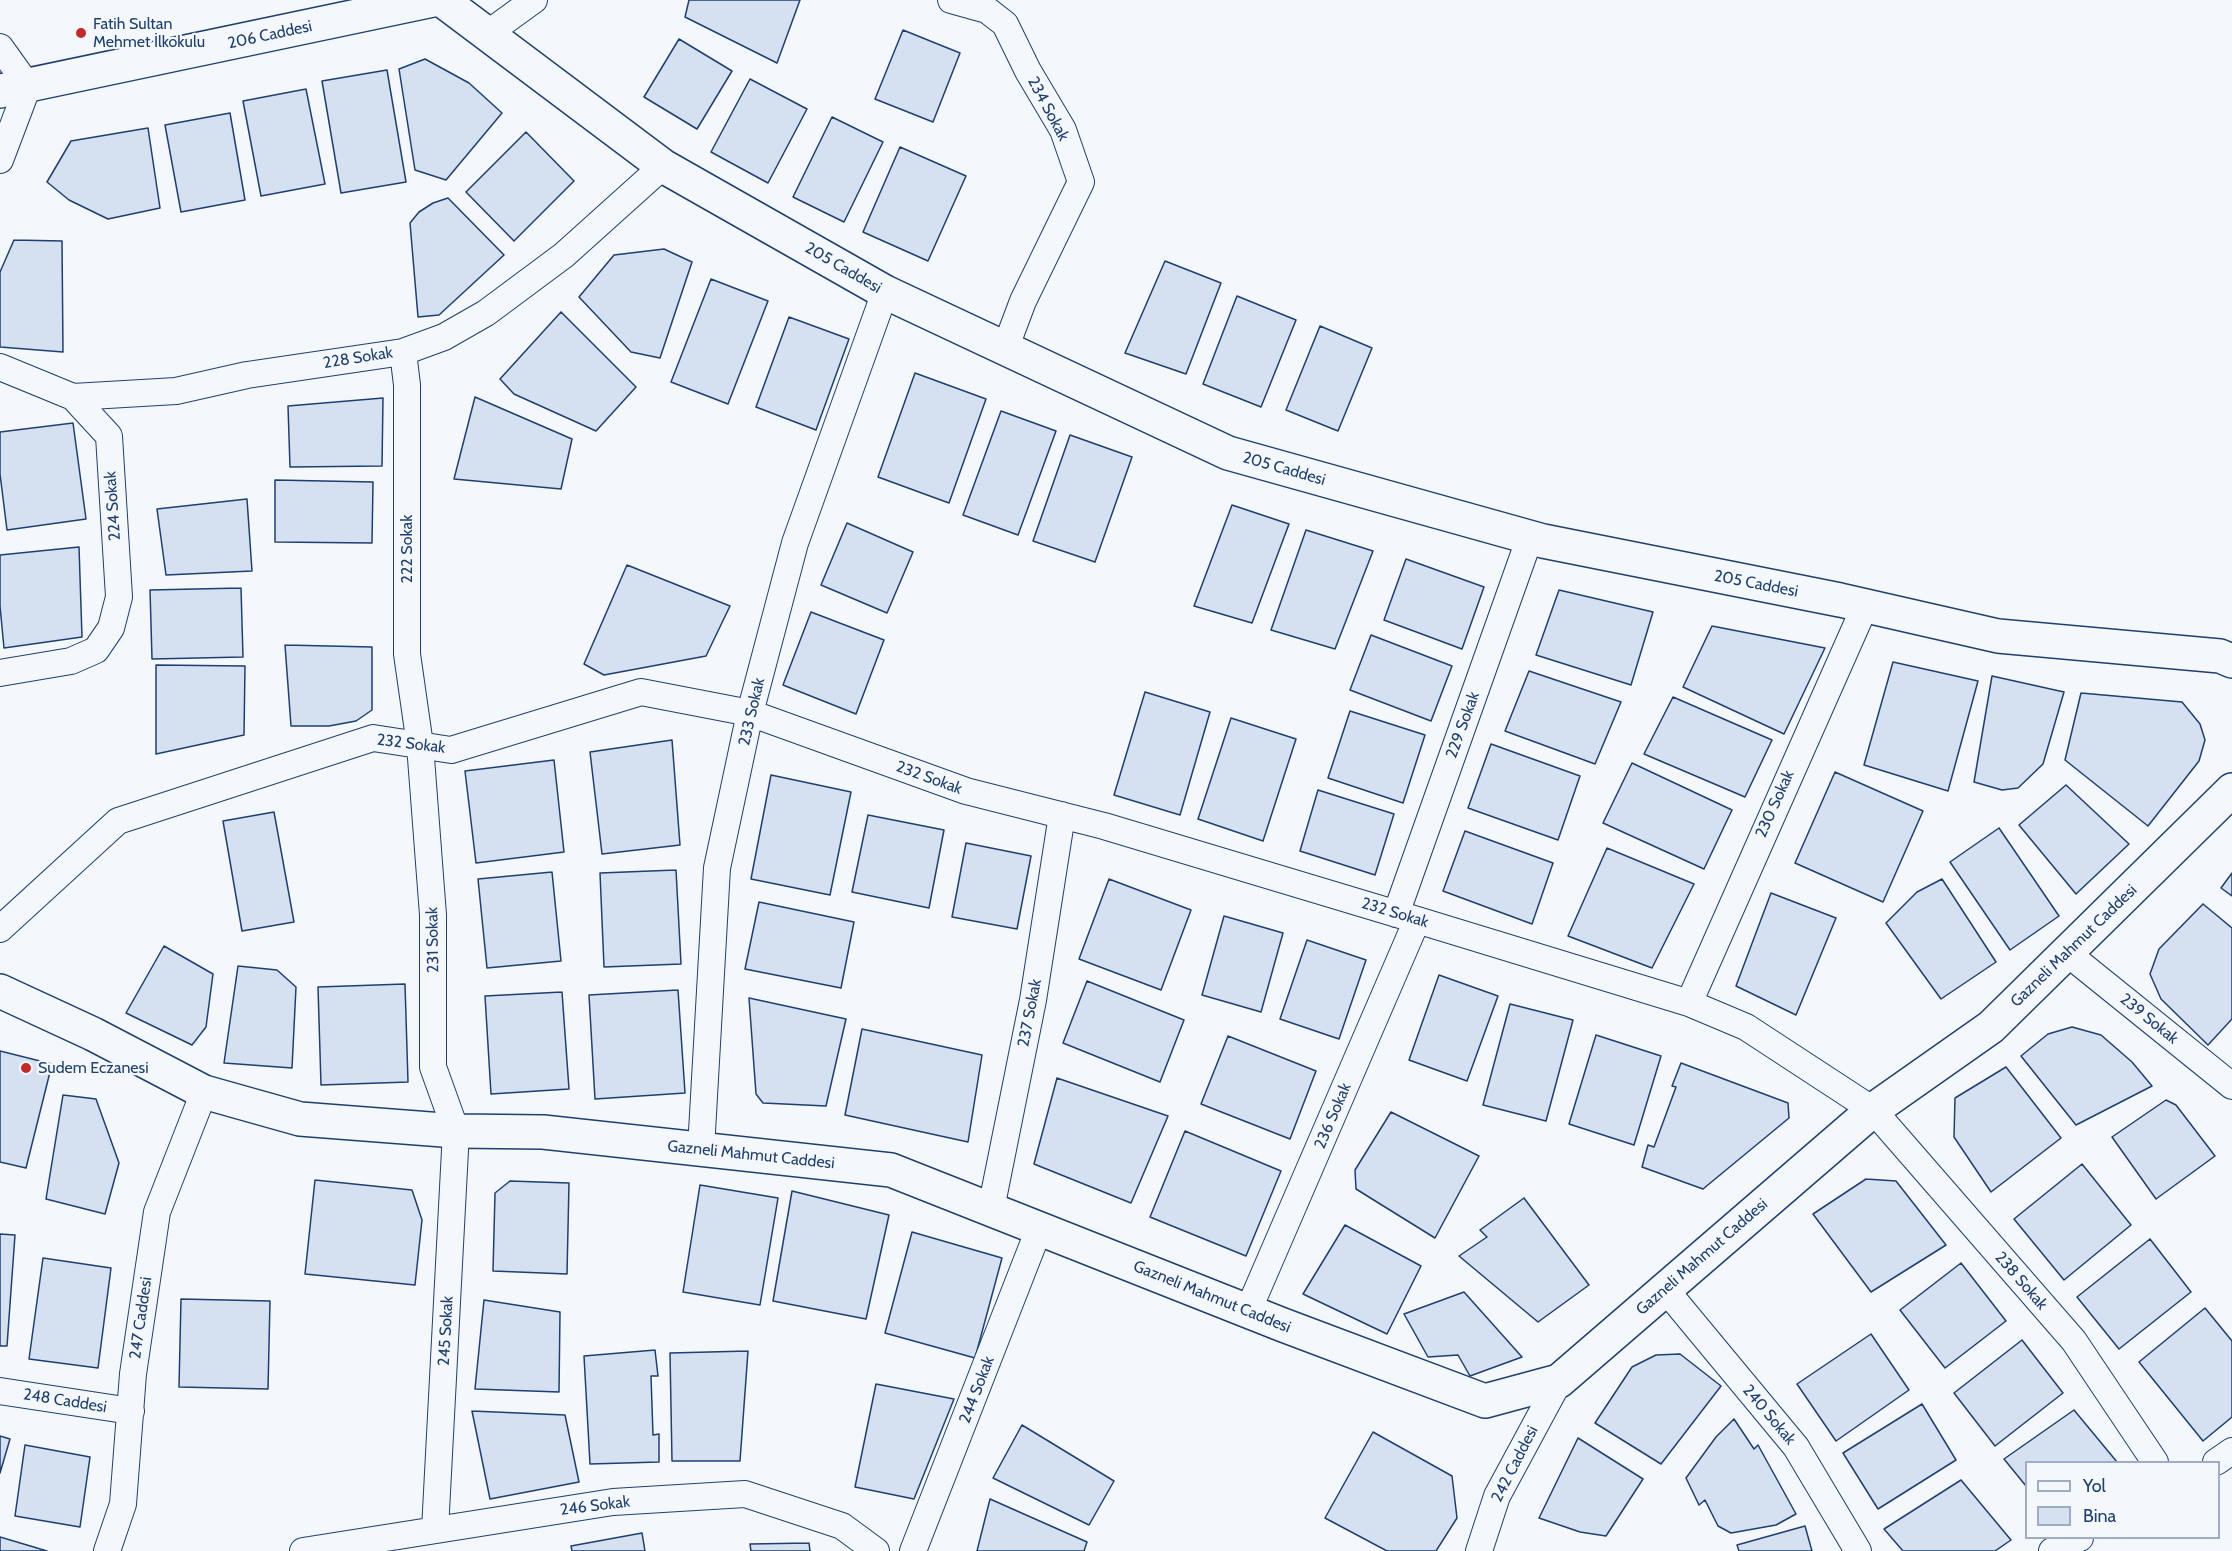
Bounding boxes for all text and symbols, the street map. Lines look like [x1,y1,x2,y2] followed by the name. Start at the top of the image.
[93,14,205,52] place label: Fatih Sultan Mehmet İlkokulu
[226,17,314,53] street label: 206 Caddesi
[74,26,88,40] marker: Fatih Sultan Mehmet İlkokulu
[1023,74,1073,144] street label: 234 Sokak
[801,238,885,298] street label: 205 Caddesi
[322,343,394,373] street label: 228 Sokak
[1240,448,1328,490] street label: 205 Caddesi
[101,471,125,541] street label: 224 Sokak
[397,515,417,583] street label: 222 Sokak
[1712,566,1800,602] street label: 205 Caddesi
[735,676,769,748] street label: 233 Sokak
[1442,689,1484,761] street label: 229 Sokak
[376,730,446,758] street label: 232 Sokak
[893,757,965,799] street label: 232 Sokak
[1752,767,1798,841] street label: 230 Sokak
[2007,881,2141,1011] street label: Gazneli Mahmut Caddesi
[1359,894,1431,932] street label: 232 Sokak
[423,907,443,973] street label: 231 Sokak
[1014,977,1046,1049] street label: 237 Sokak
[2116,990,2182,1048] street label: 239 Sokak
[38,1058,149,1078] place label: Sudem Eczanesi
[19,1061,33,1075] marker: Sudem Eczanesi
[1311,1080,1355,1152] street label: 236 Sokak
[666,1137,836,1173] street label: Gazneli Mahmut Caddesi
[1632,1195,1772,1319] street label: Gazneli Mahmut Caddesi
[1991,1248,2051,1314] street label: 238 Sokak
[1131,1257,1293,1337] street label: Gazneli Mahmut Caddesi
[126,1276,156,1360] street label: 247 Caddesi
[435,1296,457,1366] street label: 245 Sokak
[955,1354,999,1426] street label: 244 Sokak
[1738,1381,1800,1449] street label: 240 Sokak
[22,1385,108,1417] street label: 248 Caddesi
[1488,1423,1542,1505] street label: 242 Caddesi
[2025,1461,2220,1539] legend
[2083,1475,2106,1497] text: Yol
[559,1492,631,1520] street label: 246 Sokak
[2083,1505,2116,1527] text: Bina

